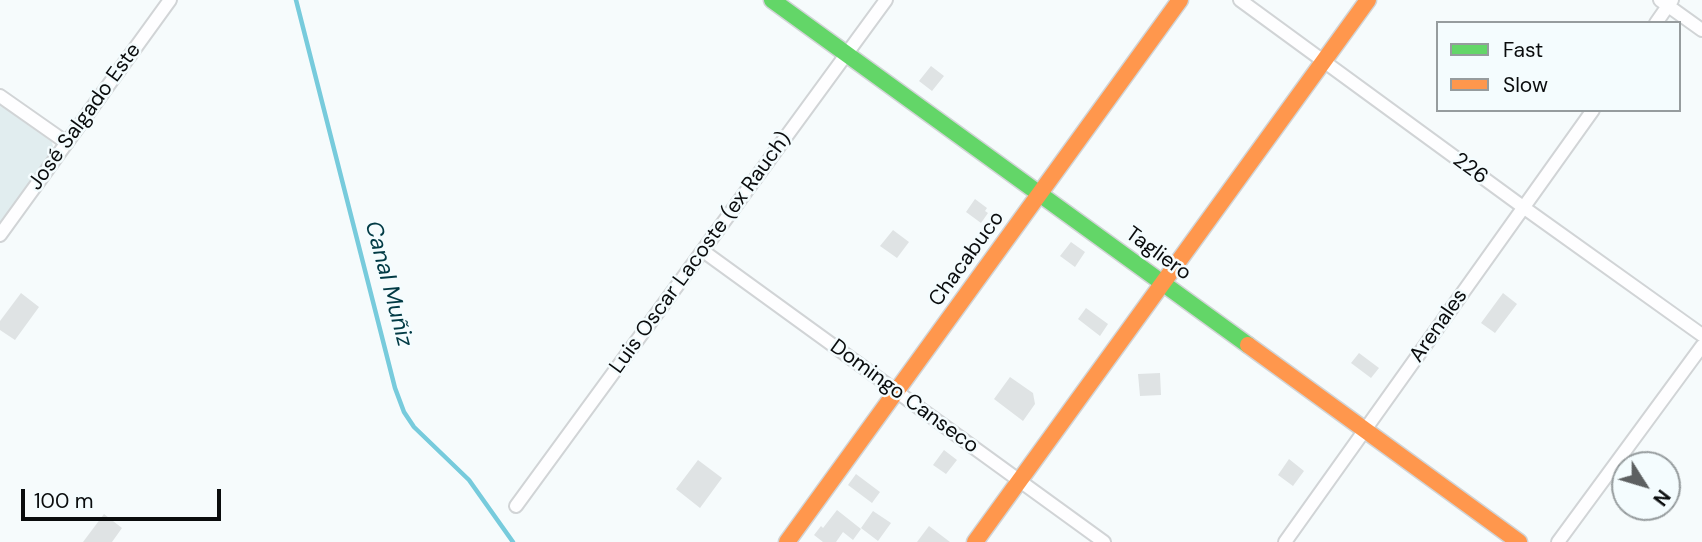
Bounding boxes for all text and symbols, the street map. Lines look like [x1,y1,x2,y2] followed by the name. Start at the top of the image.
[1436,21,1681,112] legend
[1503,36,1543,64] text: Fast
[23,39,147,195] street label: José Salgado Este
[1503,71,1548,99] text: Slow
[605,127,797,379] street label: Luis Oscar Lacoste (ex Rauch)
[1447,148,1493,190] street label: 226
[924,206,1010,312] street label: Chacabuco
[358,218,418,350] water label: Canal Muñiz
[1120,222,1196,286] street label: Tagliero
[1405,284,1473,368] street label: Arenales
[825,335,983,459] street label: Domingo Canseco
[1611,451,1681,521] north arrow
[24,476,224,520] scale bar
[1647,485,1676,511] text: N
[34,487,94,515] text: 100 m

